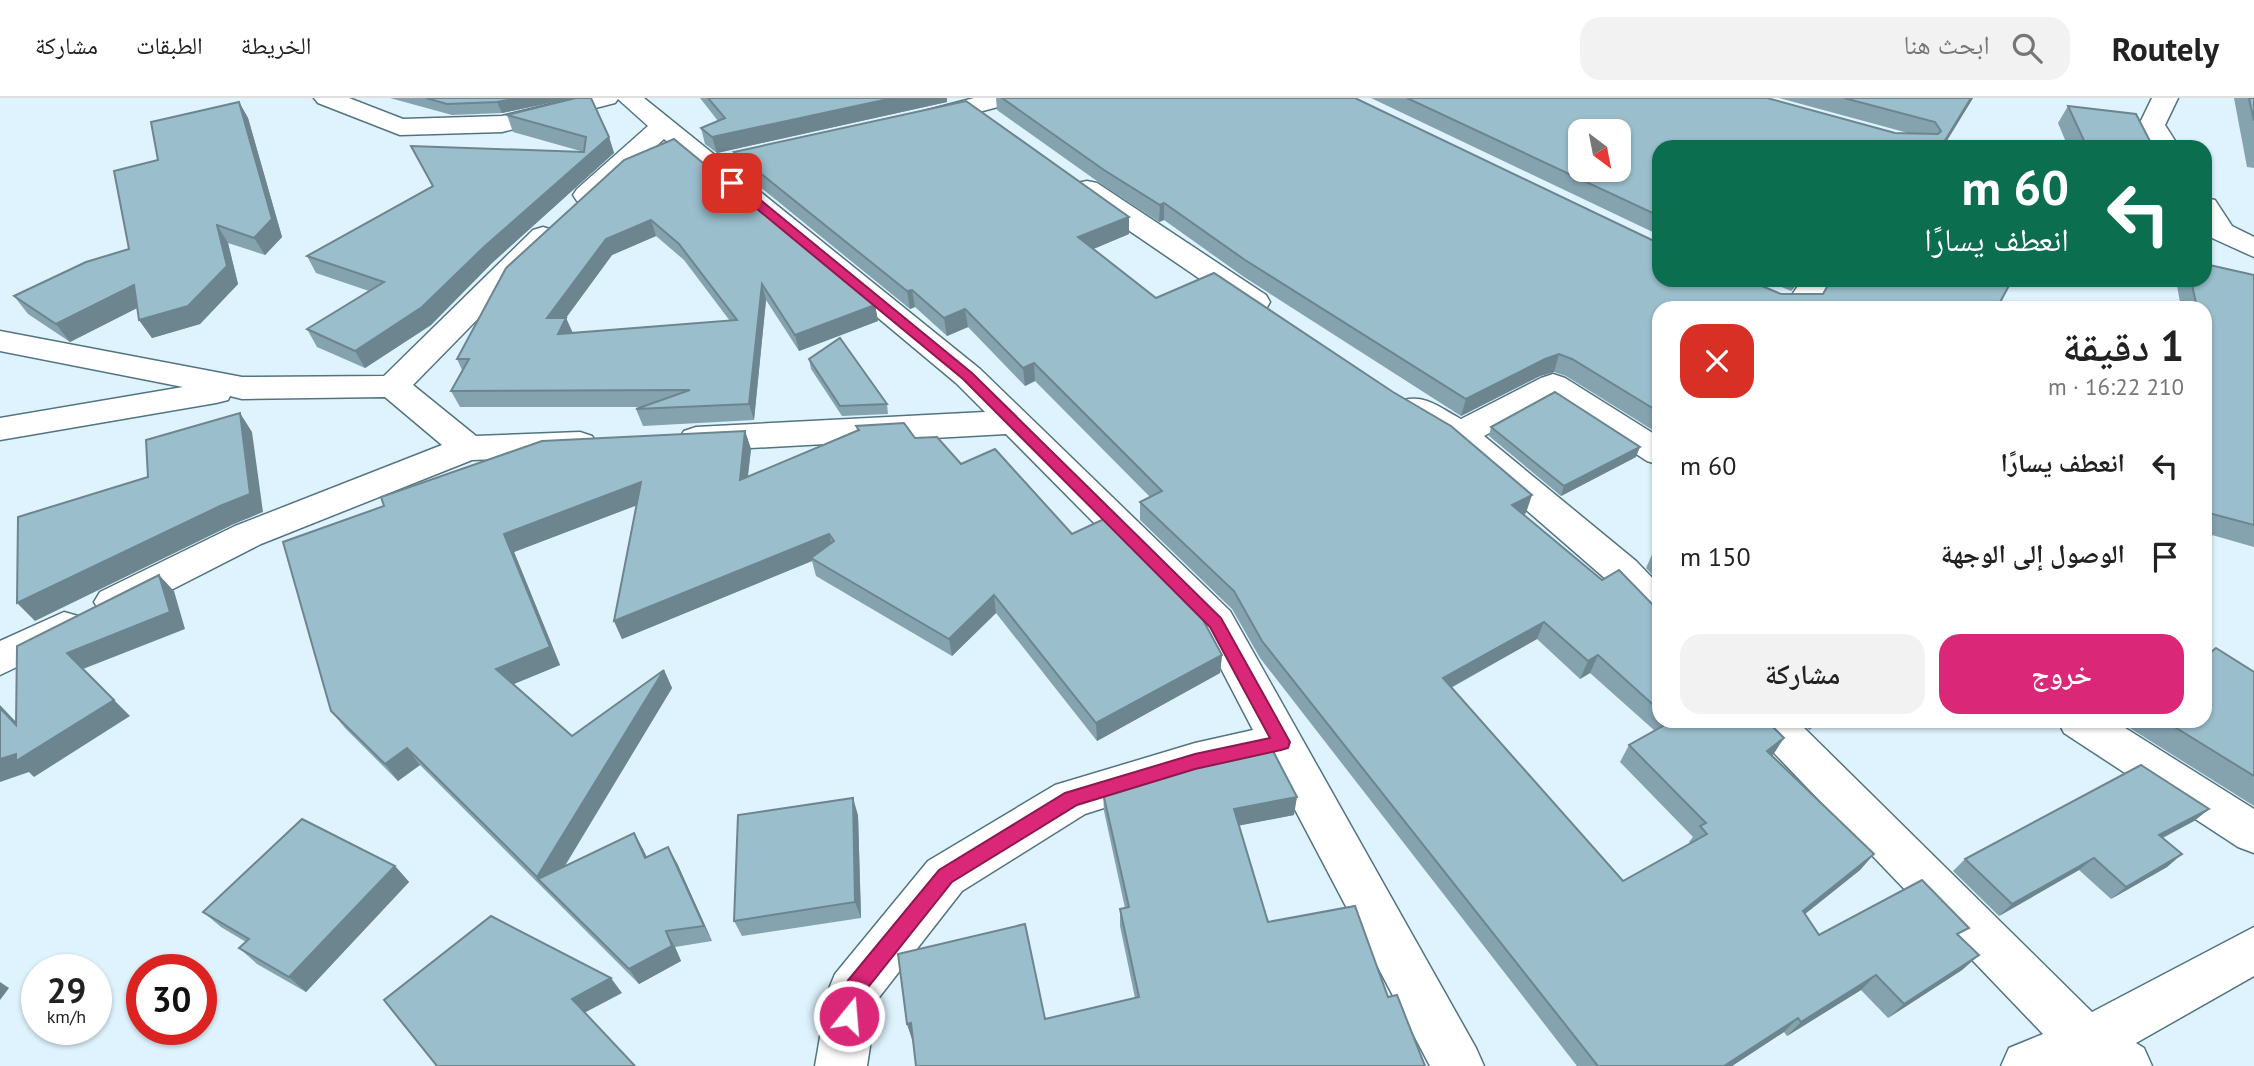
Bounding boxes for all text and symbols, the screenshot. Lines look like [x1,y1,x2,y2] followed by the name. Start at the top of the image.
[1580,17,2070,80] search box
[2112,27,2219,70] text: Routely
[1903,28,1990,61] text: ابحث هنا
[2008,29,2046,67] icon: search
[35,30,98,61] text: مشاركة
[136,30,203,61] text: الطبقات
[241,30,311,61] text: الخريطة
[1568,119,1631,182] north arrow
[1568,119,1631,182] map controls
[702,153,762,213] pin
[1962,155,2069,219] text: 60 m
[713,164,751,202] icon: arrive
[2093,168,2184,259] icon: left
[1924,218,2069,260] text: انعطف يسارًا
[2062,318,2184,373] text: 1 دقيقة
[1680,324,1754,398] button: close
[2048,372,2184,401] text: 210 m · 16:22
[2001,446,2125,479] text: انعطف يسارًا
[2146,447,2184,485] icon: left
[1680,449,1736,482] text: 60 m
[1941,537,2125,570] text: الوصول إلى الوجهة
[2146,538,2184,576] icon: arrive
[1680,540,1751,573] text: 150 m
[1680,634,1925,714] button: مشاركة
[1939,634,2184,714] button: خروج
[126,954,217,1045] speed limit sign: 30
[47,967,86,1013] text: 29
[812,979,886,1053] position arrow
[47,1005,86,1028] text: km/h

